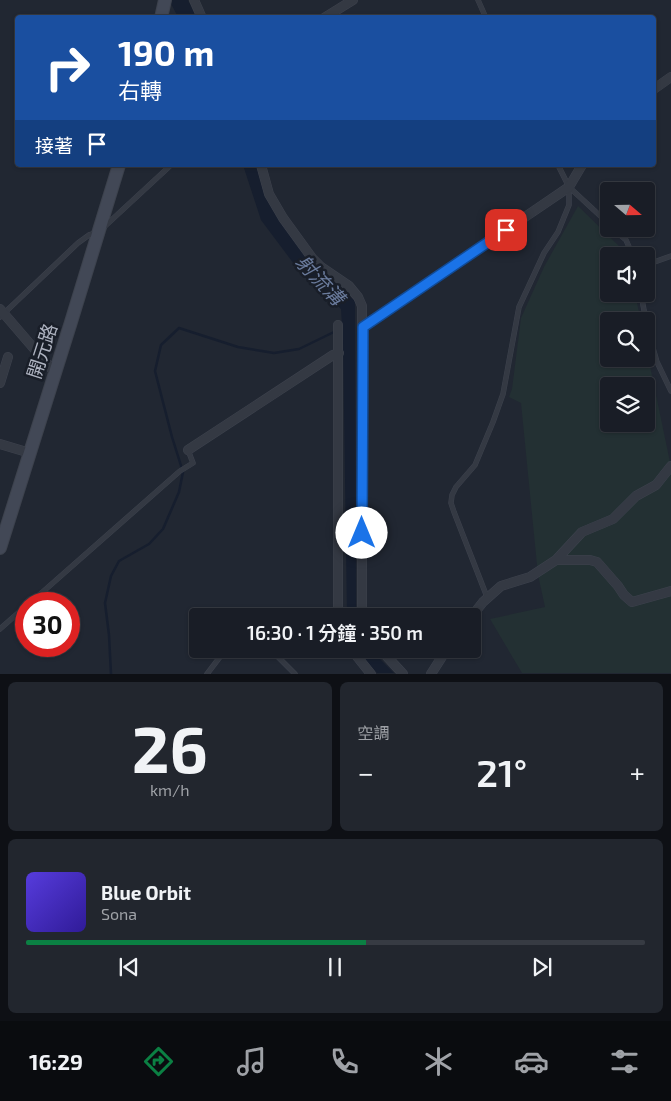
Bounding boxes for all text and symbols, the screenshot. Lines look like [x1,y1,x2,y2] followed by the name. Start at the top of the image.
[118,31,214,73] text: 190 m
[35,35,100,100] icon: right
[118,77,162,103] text: 右轉
[83,130,111,158] icon: arrive
[35,134,73,157] text: 接著
[600,182,655,238] north arrow
[600,182,655,432] map controls
[485,209,527,251] pin
[492,216,520,244] icon: arrive
[600,247,655,302] button: sound
[291,249,352,312] water label: 射流溝
[600,312,655,367] button: search
[22,320,61,382] street label: 開元路
[600,377,655,432] button: layers
[335,506,387,558] position arrow
[15,592,80,657] speed limit sign: 30
[247,621,423,644] text: 16:30 · 1 分鐘 · 350 m
[132,708,208,786] text: 26
[358,723,390,742] text: 空調
[476,749,527,795] text: 21°
[358,755,374,789] text: −
[630,755,645,789] text: +
[150,780,190,799] text: km/h
[101,881,191,904] text: Blue Orbit
[101,904,137,923] text: Sona
[115,953,143,981] icon: previous
[321,953,349,981] icon: pause
[528,953,556,981] icon: next
[141,1044,176,1079] icon: directions
[234,1044,269,1079] icon: music
[327,1044,362,1079] icon: phone
[421,1044,456,1079] icon: climate
[514,1044,549,1079] icon: car
[607,1044,642,1079] icon: filters
[29,1048,83,1074] text: 16:29

